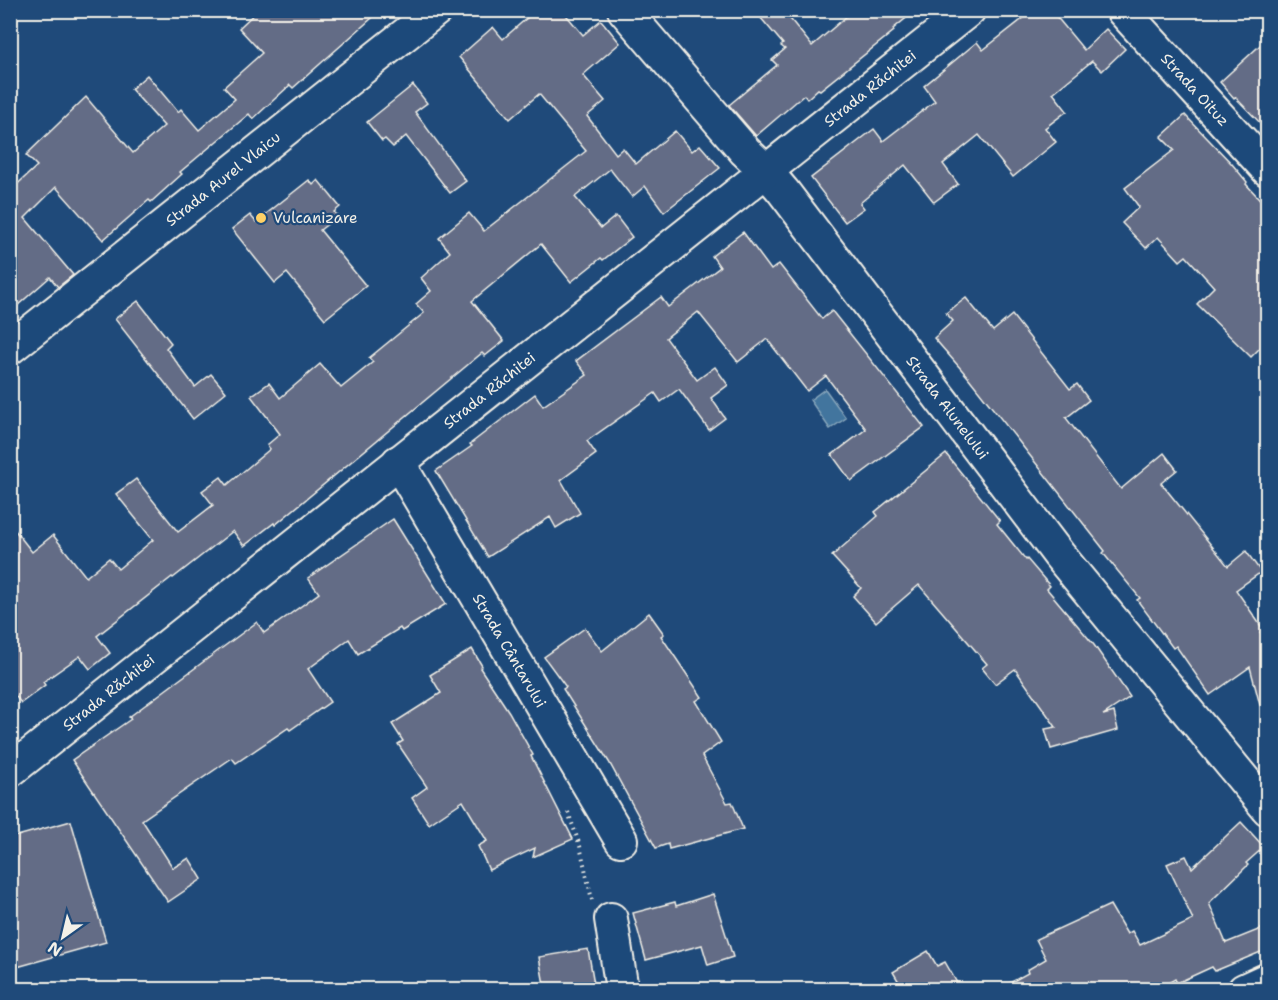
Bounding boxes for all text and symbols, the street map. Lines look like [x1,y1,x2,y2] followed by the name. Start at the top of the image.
[820,46,920,131] street label: Strada Răchitei
[1156,49,1233,131] street label: Strada Oituz
[162,127,285,231] street label: Strada Aurel Vlaicu
[273,208,358,228] place label: Vulcanizare
[254,211,268,225] marker: Vulcanizare
[439,348,540,433] street label: Strada Răchitei
[902,352,993,464] street label: Strada Alunelului
[468,590,551,711] street label: Strada Cântarului
[58,650,159,736] street label: Strada Răchitei
[33,907,93,967] north arrow
[44,937,66,961] text: N

